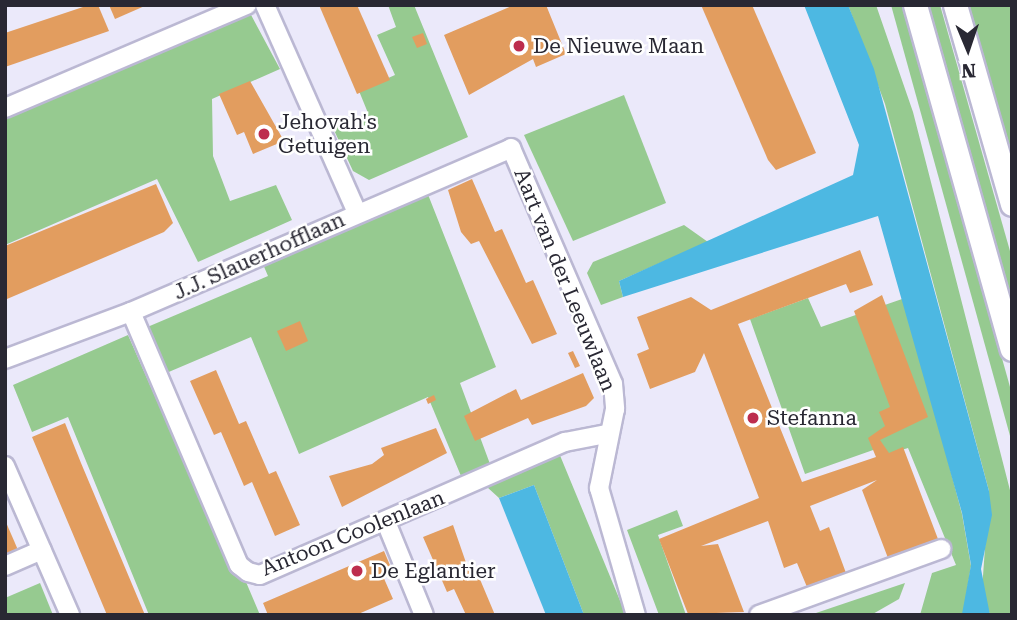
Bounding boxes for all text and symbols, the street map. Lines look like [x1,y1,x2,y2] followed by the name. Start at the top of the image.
[933,14,1003,84] north arrow
[533,33,704,59] place label: De Nieuwe Maan
[511,38,527,54] marker: De Nieuwe Maan
[961,59,976,82] text: N
[278,109,377,159] place label: Jehovah's Getuigen
[256,126,272,142] marker: Jehovah's Getuigen
[509,165,621,395] street label: Aart van der Leeuwlaan
[170,207,348,305] street label: J.J. Slauerhofflaan
[767,405,857,431] place label: Stefanna
[745,410,761,426] marker: Stefanna
[258,485,448,581] street label: Antoon Coolenlaan
[371,558,496,584] place label: De Eglantier
[349,563,365,579] marker: De Eglantier

